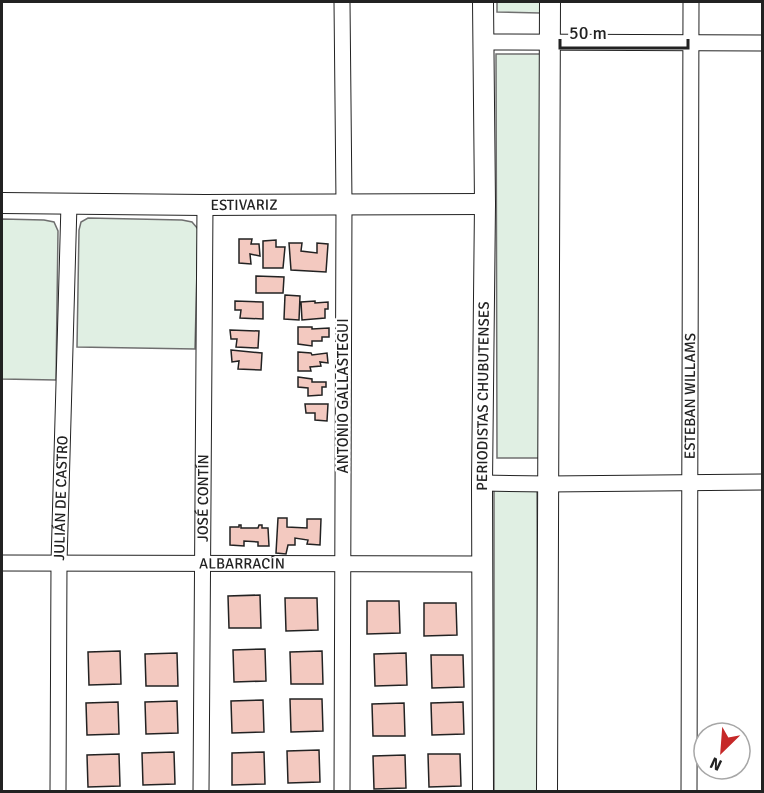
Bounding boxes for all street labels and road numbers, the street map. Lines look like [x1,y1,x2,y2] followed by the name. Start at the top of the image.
[210,196,278,214] street label: ESTIVARIZ
[473,301,493,491] street label: PERIODISTAS CHUBUTENSES
[334,318,352,474] street label: ANTONIO GALLASTEGUI
[681,333,699,459] street label: ESTEBAN WILLAMS
[50,435,72,561] street label: JULIÁN DE CASTRO
[193,454,212,542] street label: JOSÉ CONTÍN
[199,554,285,573] street label: ALBARRACÍN

